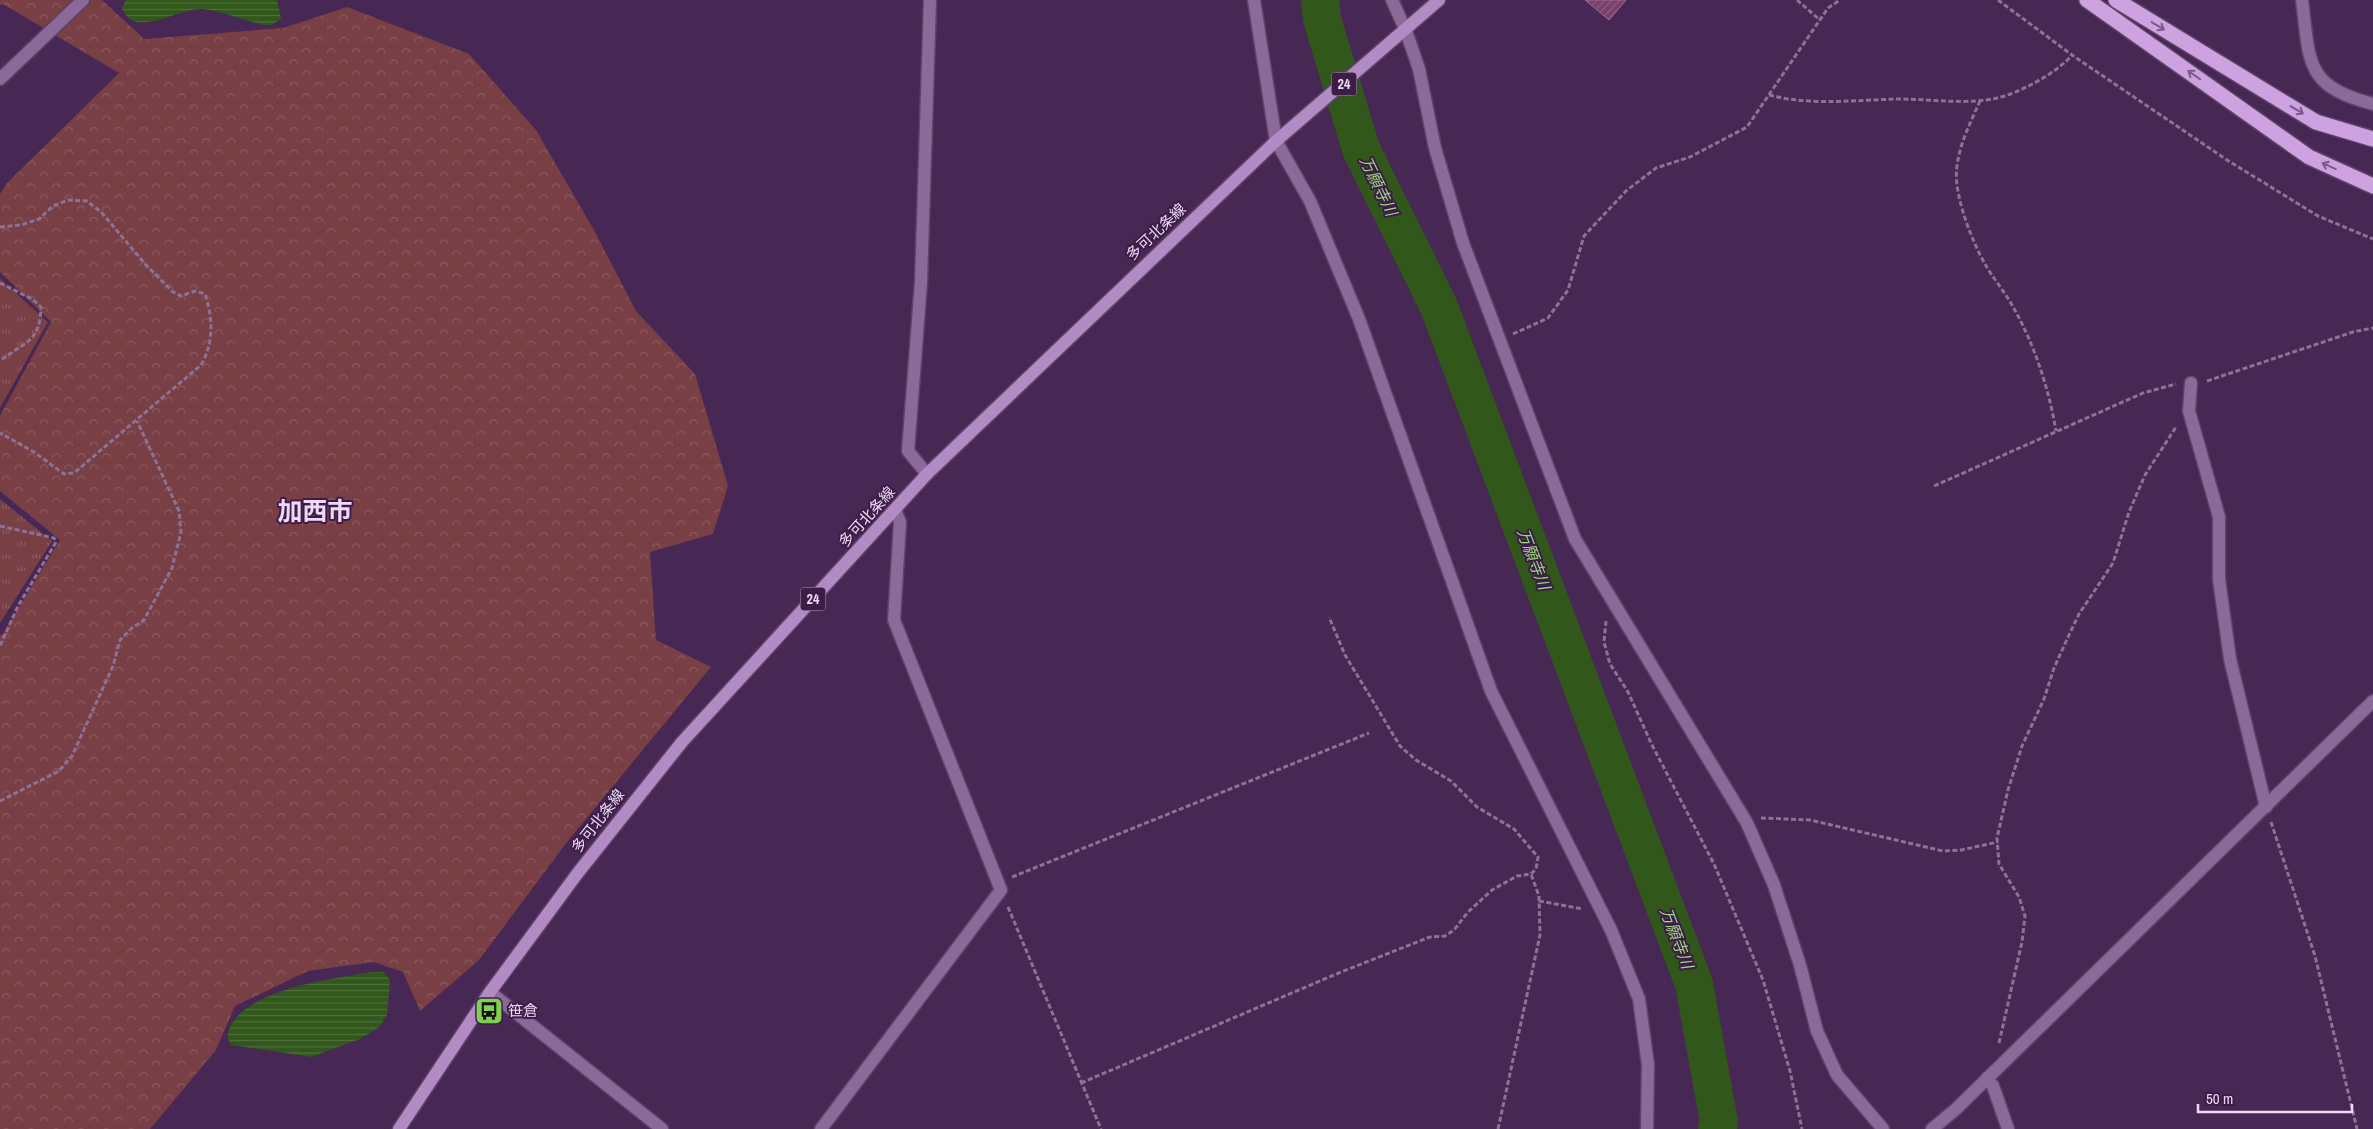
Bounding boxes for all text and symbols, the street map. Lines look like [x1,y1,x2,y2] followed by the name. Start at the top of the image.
[2150,21,2164,31] one-way arrow
[2187,70,2201,80] one-way arrow
[1332,72,1356,96] road number: 24
[2289,106,2303,116] one-way arrow
[1355,152,1404,221] water label: 万願寺川
[2322,160,2337,170] one-way arrow
[1121,198,1190,265] street label: 多可北条線
[834,482,900,552] street label: 多可北条線
[277,494,353,528] district label: 加西市
[1512,525,1556,595] water label: 万願寺川
[800,588,826,610] road number: 24
[566,785,629,857] street label: 多可北条線
[1655,904,1699,974] water label: 万願寺川
[474,996,504,1026] bus stop icon: 笹倉
[508,1000,538,1021] place label: 笹倉
[2198,1082,2352,1114] scale bar
[2206,1088,2233,1109] text: 50 m

